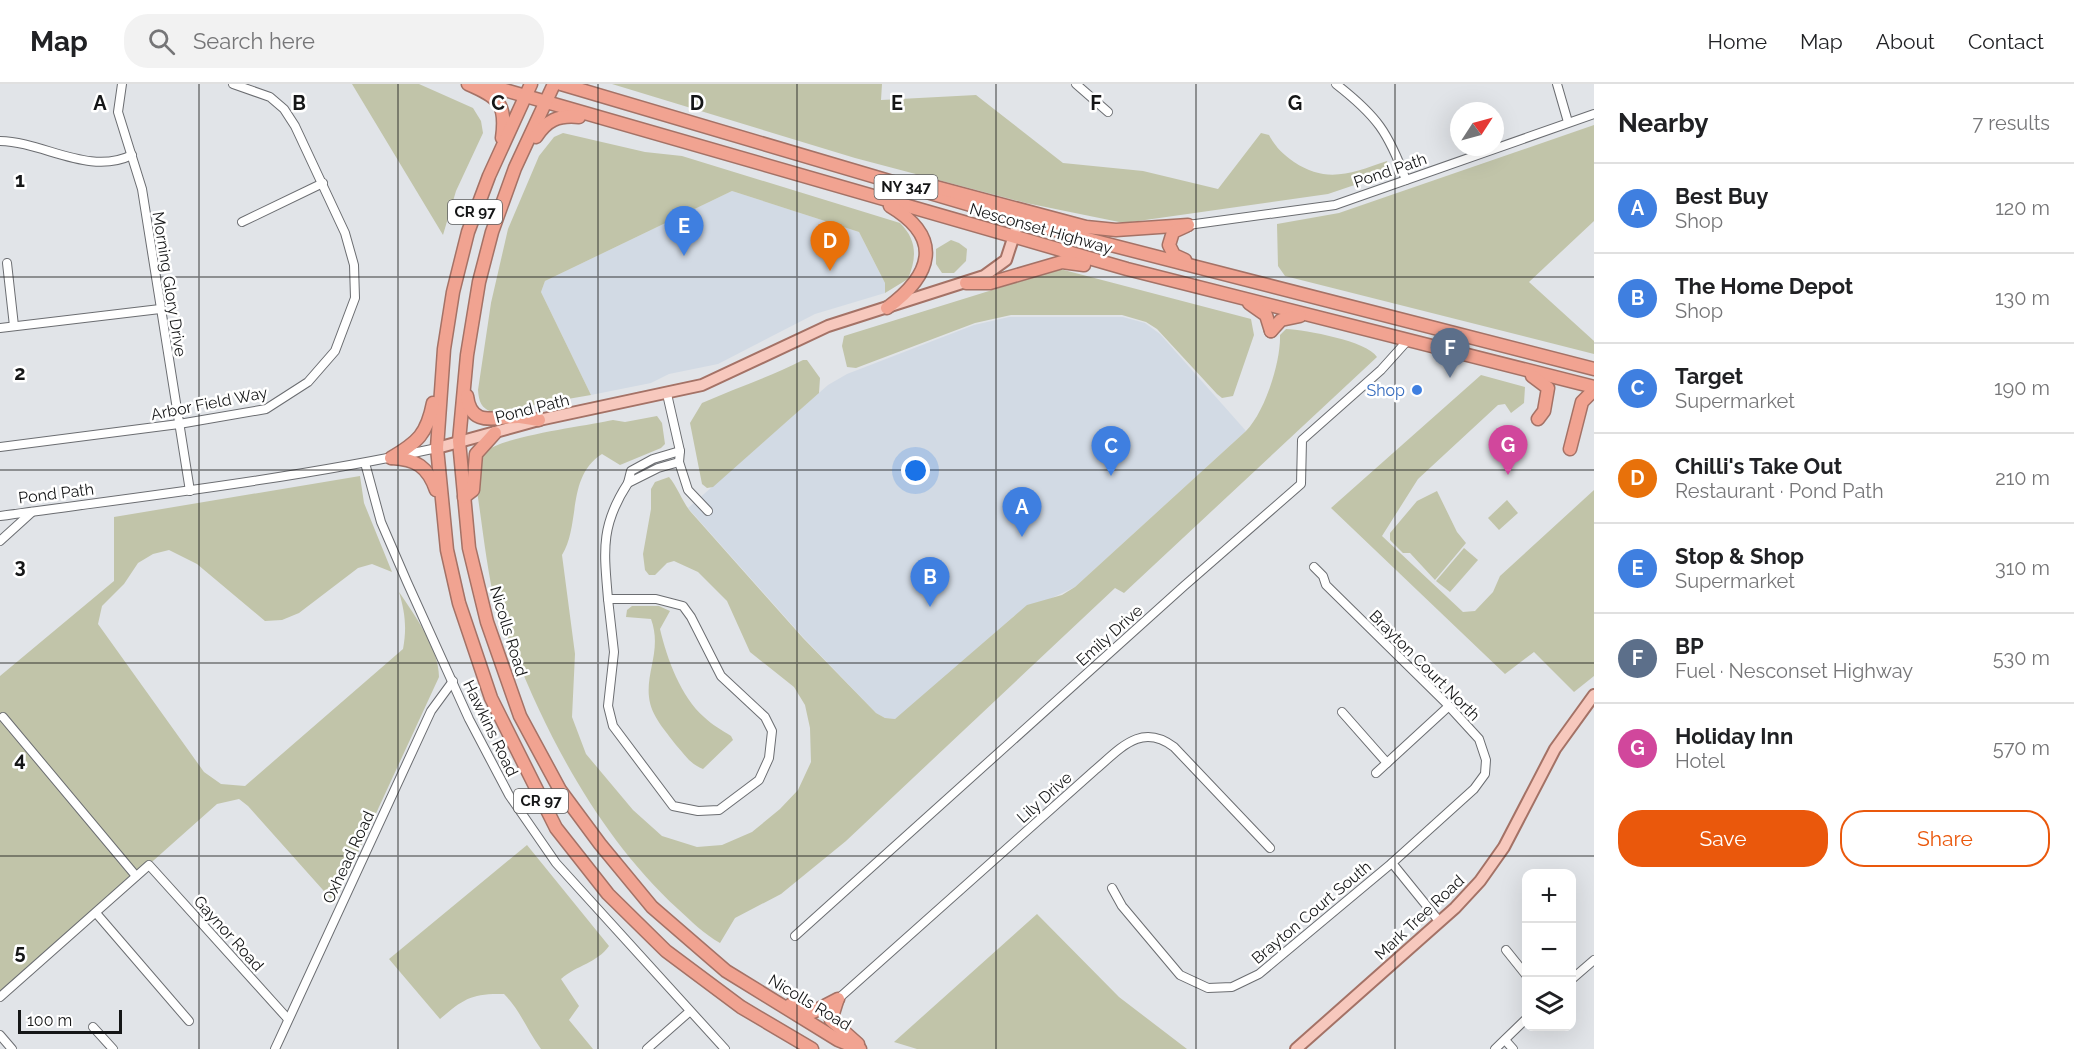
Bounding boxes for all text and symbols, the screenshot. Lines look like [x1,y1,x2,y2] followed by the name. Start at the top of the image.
[124,14,544,68] search box
[30,25,88,58] text: Map
[145,25,178,58] icon: search
[193,28,315,54] text: Search here
[1708,29,1767,54] text: Home
[1800,29,1843,54] text: Map
[1876,29,1935,54] text: About
[1968,29,2044,54] text: Contact
[93,91,107,115] text: A
[292,91,306,115] text: B
[491,91,505,115] text: C
[690,91,704,115] text: D
[891,91,903,115] text: E
[1090,91,1102,115] text: F
[1288,91,1302,115] text: G
[1450,102,1504,156] north arrow
[1618,108,1708,138] text: Nearby
[1972,111,2050,135] text: 7 results
[1351,149,1429,192] street label: Pond Path
[15,168,25,192] text: 1
[874,175,938,199] road number: NY 347
[1675,183,1768,209] text: Best Buy
[1631,196,1644,220] text: A
[1995,196,2050,220] text: 120 m
[967,199,1115,258] street label: Nesconset Highway
[448,200,502,224] road number: CR 97
[664,206,704,256] pin: E
[1675,209,1723,233] text: Shop
[149,210,190,358] street label: Morning Glory Drive
[810,222,850,271] pin: D
[1675,273,1853,299] text: The Home Depot
[1631,286,1644,310] text: B
[1995,286,2050,310] text: 130 m
[1675,299,1723,323] text: Shop
[1430,328,1470,378] pin: F
[14,361,26,385] text: 2
[1675,363,1743,389] text: Target
[1631,376,1644,400] text: C
[1994,376,2050,400] text: 190 m
[1367,381,1405,400] place label: Shop
[149,383,269,424] street label: Arbor Field Way
[1410,383,1424,397] marker: Shop
[1675,389,1795,413] text: Supermarket
[493,390,571,427] street label: Pond Path
[1092,426,1130,476] pin: C
[1488,426,1528,475] pin: G
[1675,453,1842,479] text: Chilli's Take Out
[901,456,930,485] your location
[1630,466,1645,490] text: D
[1995,466,2050,490] text: 210 m
[17,479,95,508] street label: Pond Path
[1675,479,1884,503] text: Restaurant · Pond Path
[1002,488,1042,537] pin: A
[1675,543,1804,569] text: Stop & Shop
[14,554,26,578] text: 3
[1631,556,1644,580] text: E
[1995,556,2050,580] text: 310 m
[910,558,950,607] pin: B
[1675,569,1795,593] text: Supermarket
[486,584,531,678] street label: Nicolls Road
[1072,601,1146,670] street label: Emily Drive
[1365,606,1484,725] street label: Brayton Court North
[1675,633,1704,659] text: BP
[1632,646,1643,670] text: F
[1993,646,2050,670] text: 530 m
[1675,659,1913,683] text: Fuel · Nesconset Highway
[459,677,522,779] street label: Hawkins Road
[1675,723,1793,749] text: Holiday Inn
[1630,736,1645,760] text: G
[1993,736,2050,760] text: 570 m
[14,747,26,771] text: 4
[1675,749,1725,773] text: Hotel
[1013,768,1076,827] street label: Lily Drive
[514,789,568,813] road number: CR 97
[319,808,378,906] street label: Oxhead Road
[1618,810,1828,867] button: Save
[1840,810,2050,867] button: Share
[1248,857,1375,968] street label: Brayton Court South
[1522,869,1576,1031] map controls
[1522,869,1576,923] button: +
[1371,871,1468,964] street label: Mark Tree Road
[190,892,268,975] street label: Gaynor Road
[1522,923,1576,977] button: −
[14,940,26,964] text: 5
[765,970,855,1035] street label: Nicolls Road
[1522,977,1576,1031] button: layers
[18,1007,122,1034] scale bar
[27,1011,72,1030] text: 100 m

